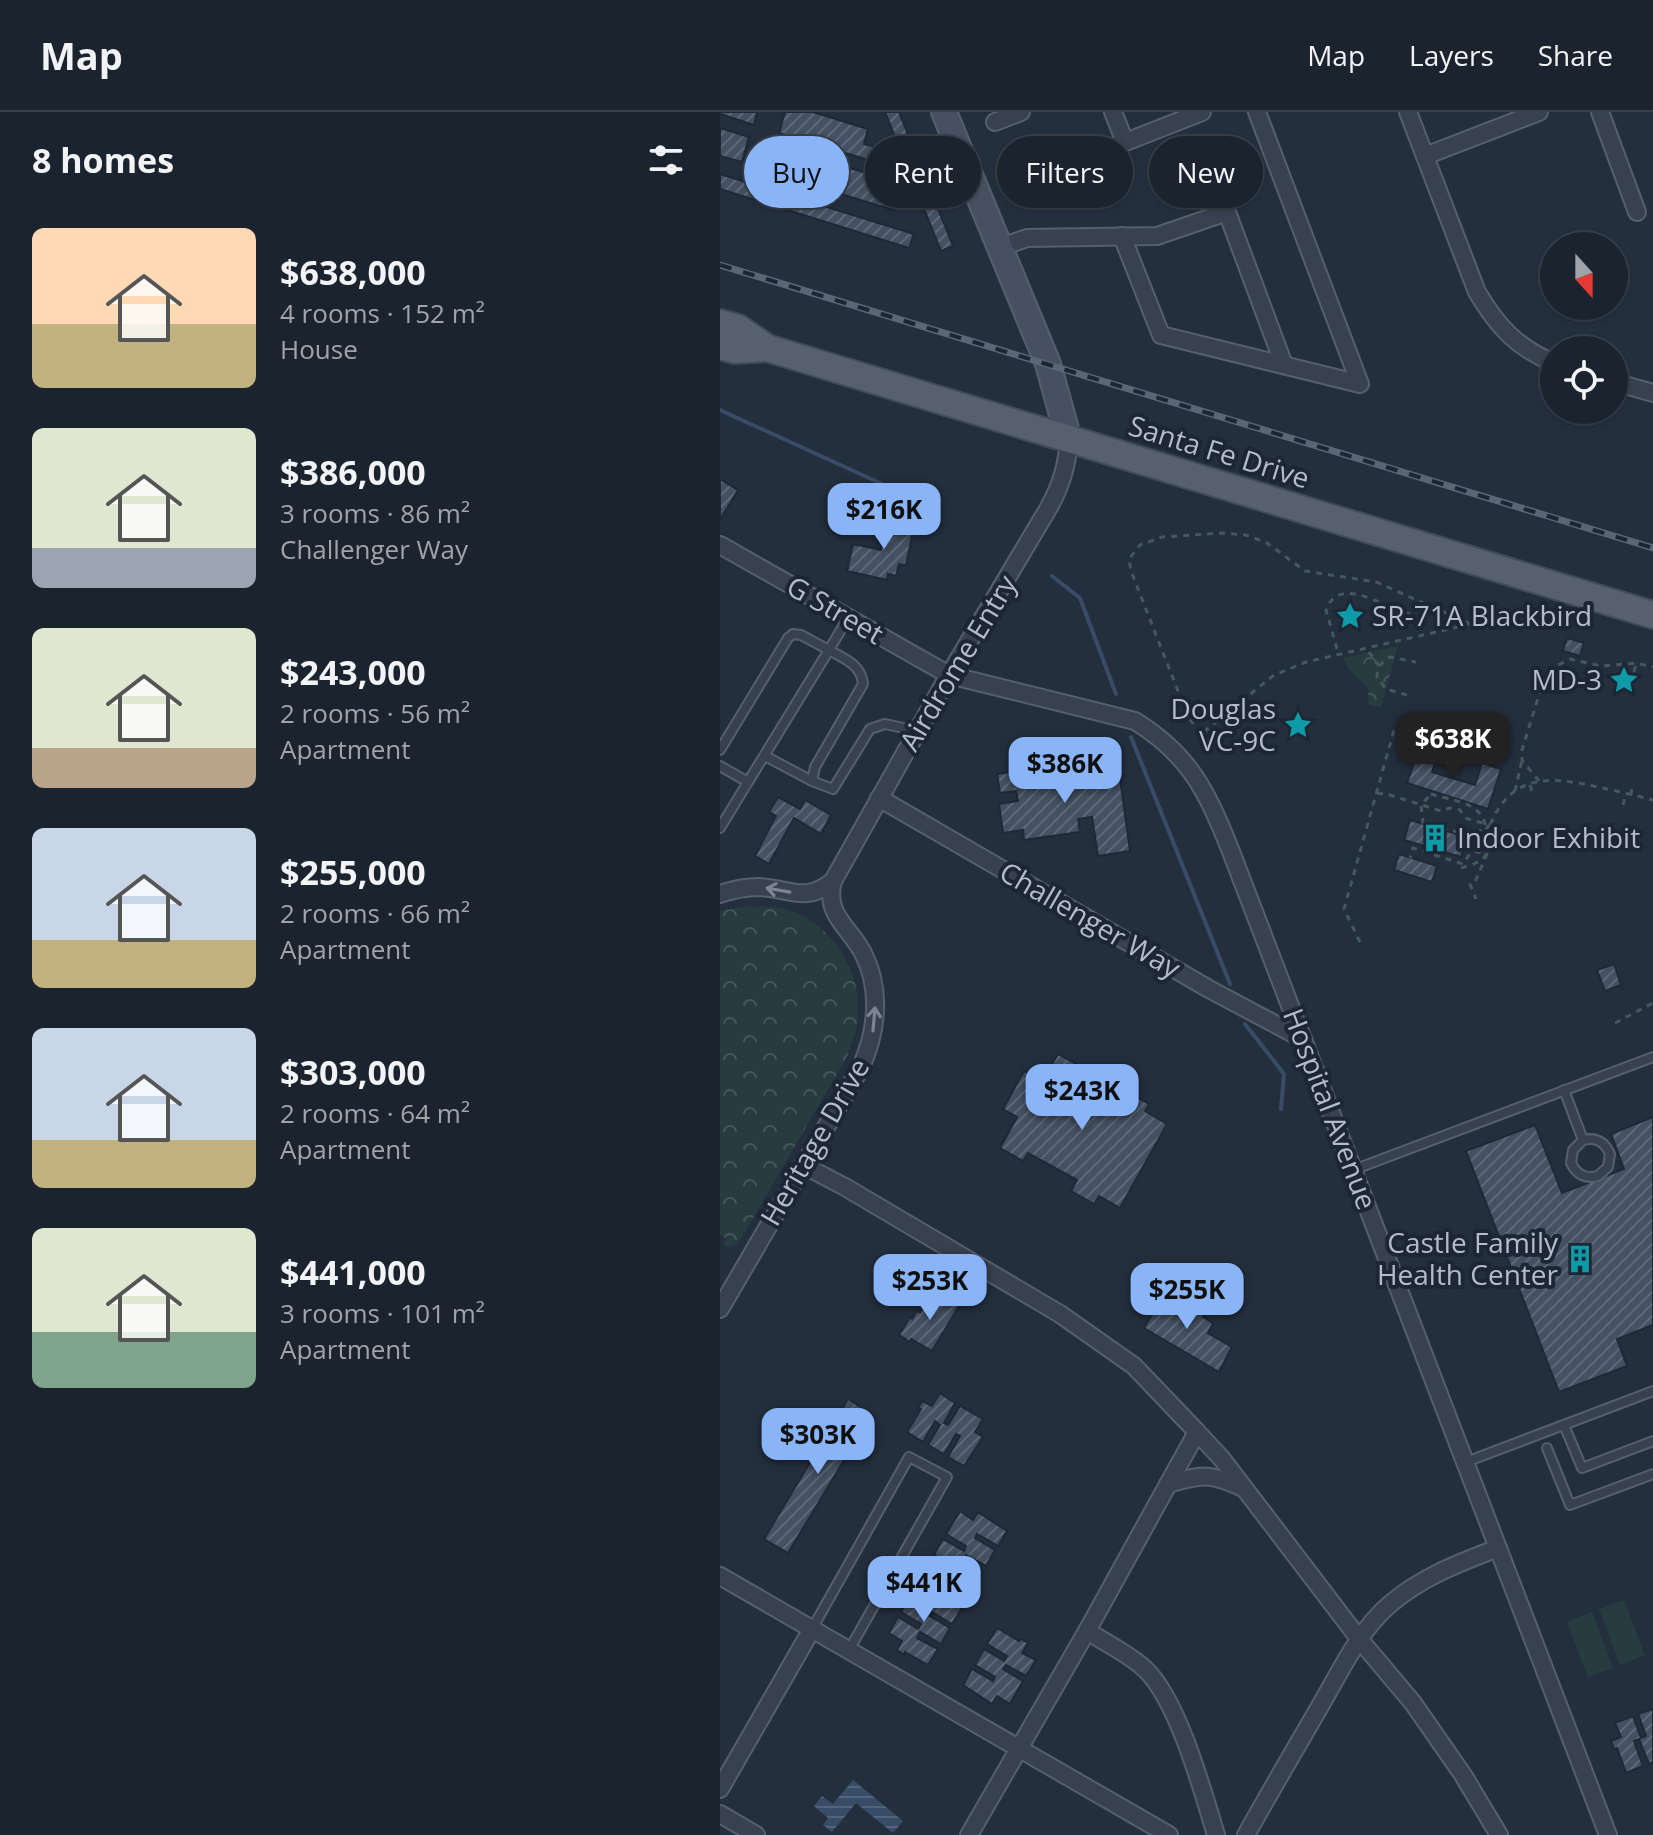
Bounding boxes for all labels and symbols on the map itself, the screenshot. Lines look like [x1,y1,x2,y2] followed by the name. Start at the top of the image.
[1540,232,1628,320] north arrow
[1124,406,1314,497] street label: Santa Fe Drive
[828,483,940,551] pin: $216K
[780,566,891,652] street label: G Street
[890,567,1025,757] street label: Airdrome Entry
[1372,596,1592,634] place label: SR-71A Blackbird
[1335,601,1365,631] place icon: SR-71A Blackbird
[1531,660,1602,698] place label: MD-3
[1609,665,1639,695] place icon: MD-3
[1170,689,1276,759] place label: Douglas VC-9C
[1283,710,1313,740] place icon: Douglas VC-9C
[1397,712,1509,780] pin: $638K
[1009,737,1121,805] pin: $386K
[1457,818,1640,856] place label: Indoor Exhibit
[1420,823,1450,853] building icon: Indoor Exhibit
[993,852,1189,987] street label: Challenger Way
[766,882,791,897] one-way arrow
[1275,1003,1387,1215] street label: Hospital Avenue
[867,1007,882,1033] one-way arrow
[751,1051,877,1232] street label: Heritage Drive
[1026,1064,1138,1132] pin: $243K
[1377,1223,1559,1293] place label: Castle Family Health Center
[1565,1244,1595,1274] building icon: Castle Family Health Center
[874,1254,986,1322] pin: $253K
[1131,1263,1243,1331] pin: $255K
[762,1408,874,1476] pin: $303K
[868,1556,980,1624] pin: $441K

